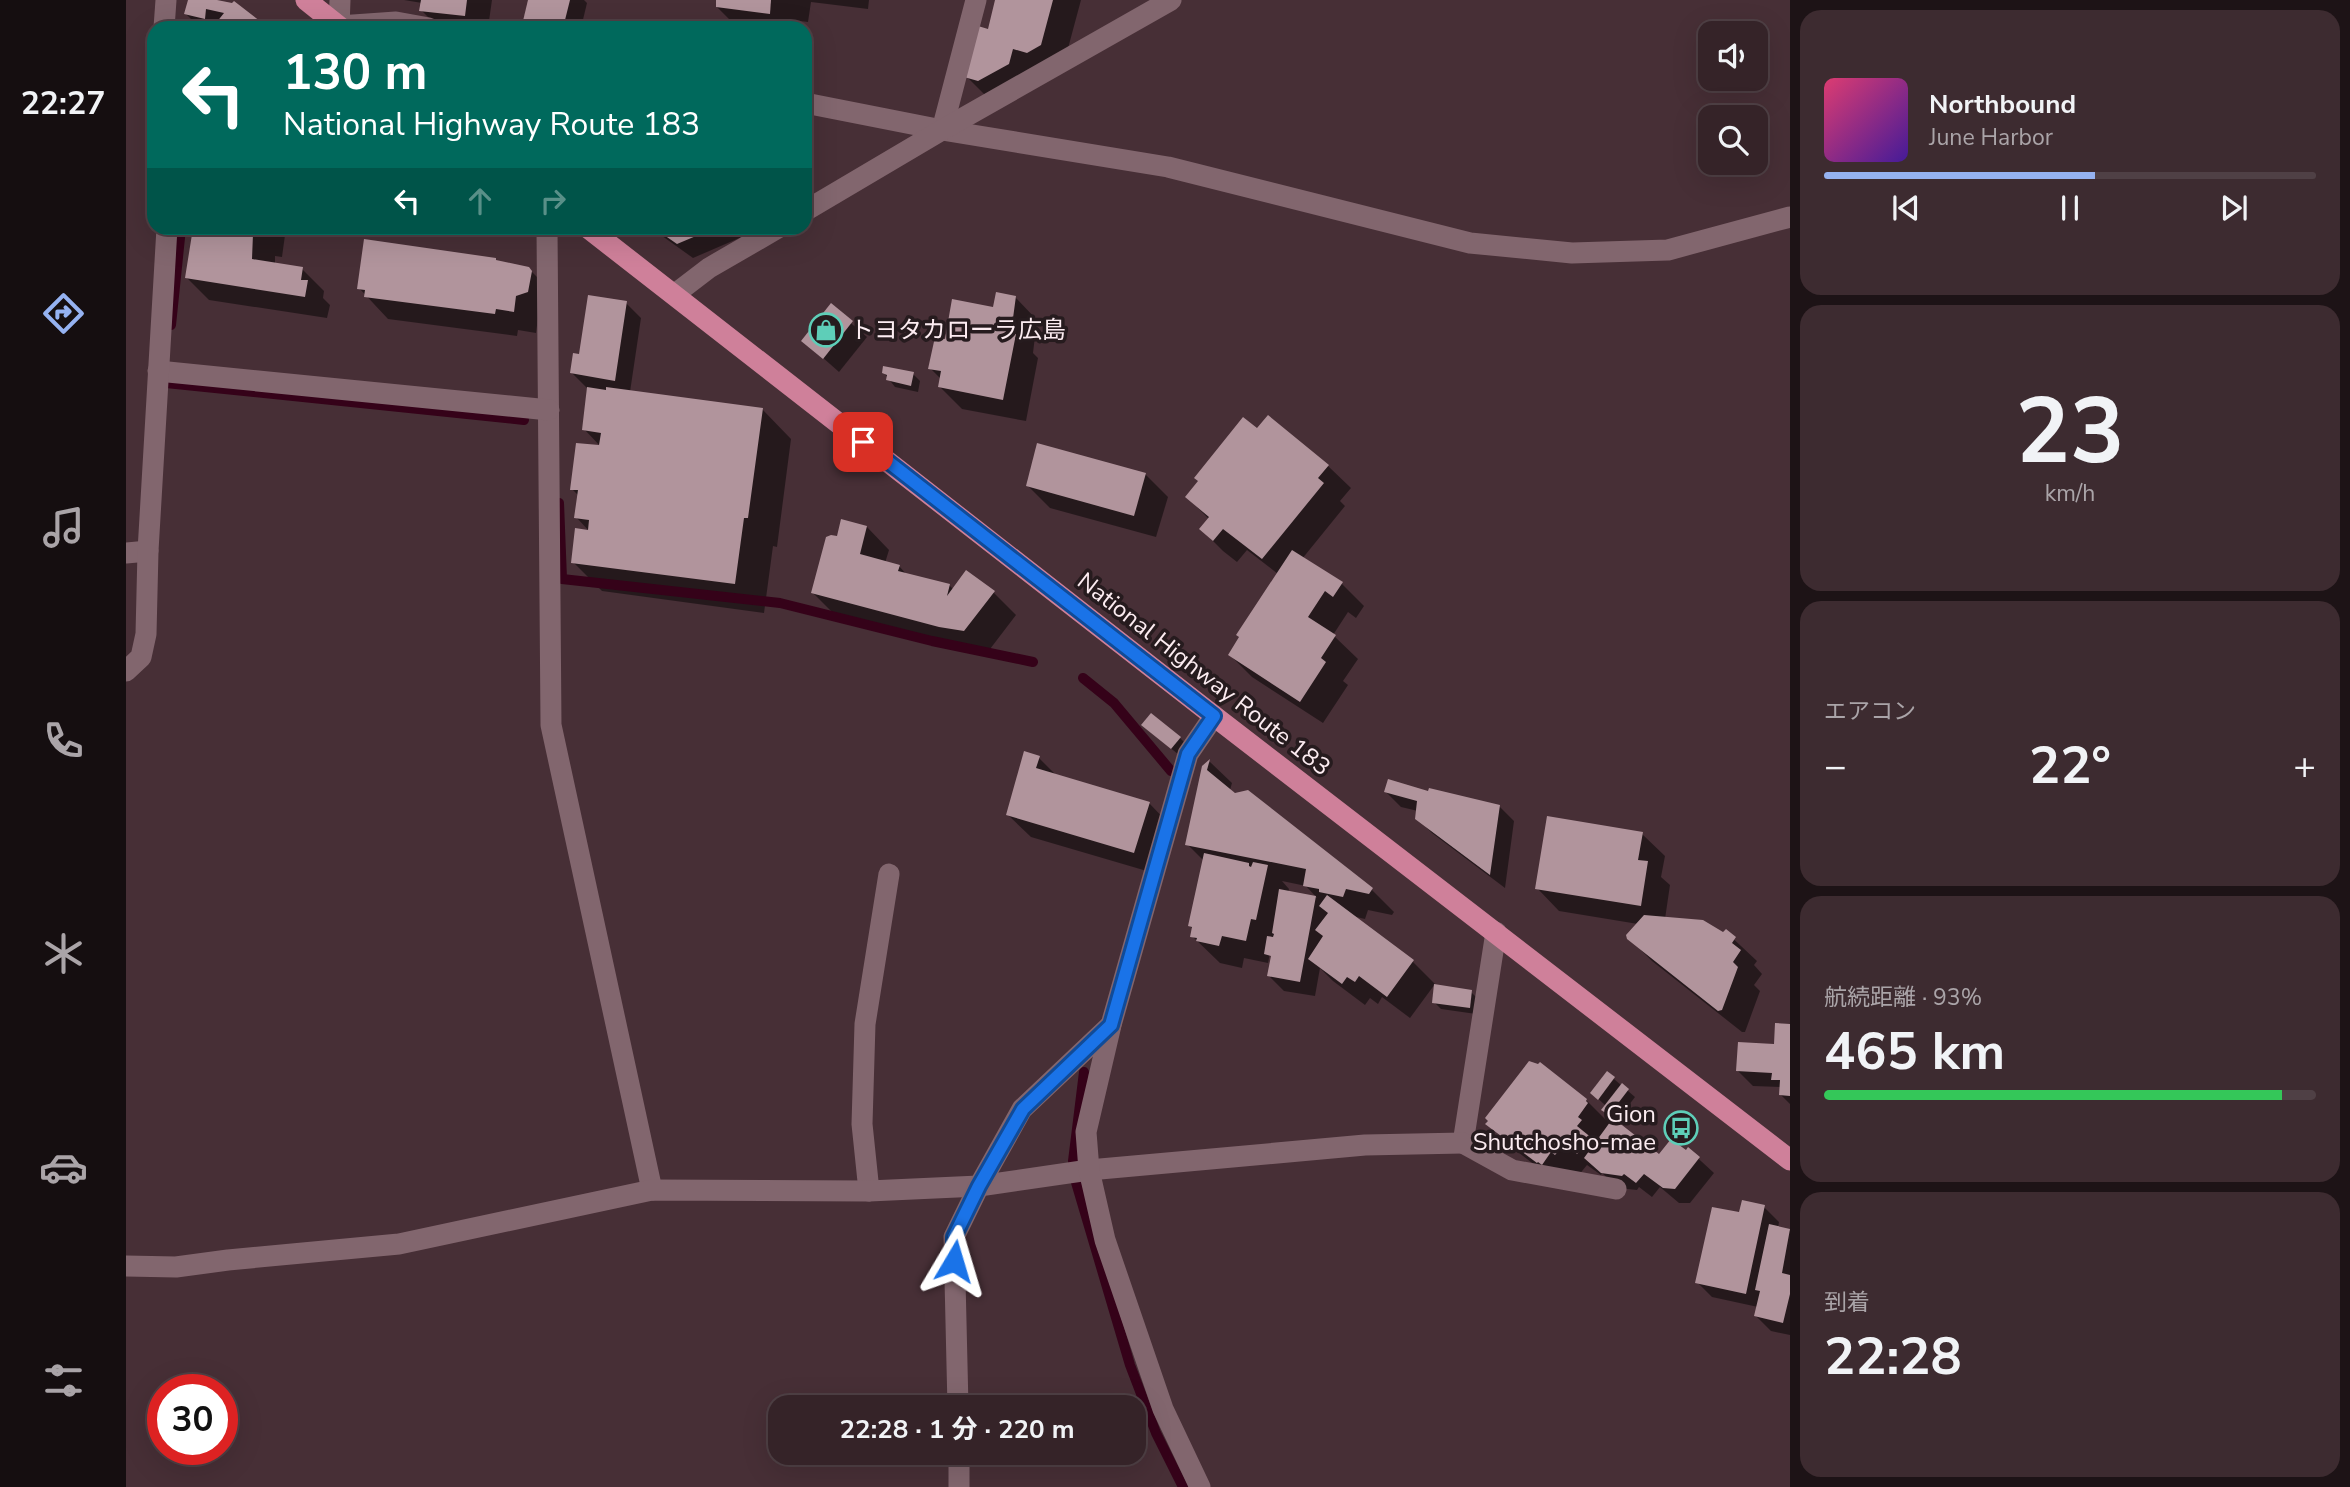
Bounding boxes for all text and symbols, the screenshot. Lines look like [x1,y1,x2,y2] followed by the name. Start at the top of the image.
[1698,21,1768,175] map controls
[1698,21,1768,91] button: sound
[283,39,427,106] text: 130 m
[168,49,259,140] icon: left
[21,82,105,125] text: 22:27
[1929,87,2076,122] text: Northbound
[283,103,700,146] text: National Highway Route 183
[1698,105,1768,175] button: search
[1929,122,2053,153] text: June Harbor
[388,182,426,220] icon: left
[461,182,499,220] icon: ahead
[534,182,572,220] icon: right
[1887,189,1925,227] icon: previous
[2051,189,2089,227] icon: pause
[2215,189,2253,227] icon: next
[39,289,88,338] icon: directions
[807,311,845,349] shop icon: トヨタカローラ広島
[850,314,1066,346] place label: トヨタカローラ広島
[2015,370,2125,494] text: 23
[833,412,893,472] pin
[844,423,882,461] icon: arrive
[2045,478,2095,509] text: km/h
[39,503,88,552] icon: music
[1071,565,1337,783] street label: National Highway Route 183
[1824,696,1916,727] text: エアコン
[39,716,88,765] icon: phone
[2029,730,2111,801] text: 22°
[1824,741,1847,792] text: −
[2293,741,2316,792] text: +
[39,929,88,978] icon: climate
[1824,982,1982,1013] text: 航続距離 · 93%
[1824,1016,2005,1087] text: 465 km
[1473,1098,1656,1158] place label: Gion Shutchosho-mae
[1662,1109,1700,1147] bus stop icon: Gion Shutchosho-mae
[39,1143,88,1192] icon: car
[917,1224,991,1298] position arrow
[1824,1287,1870,1318] text: 到着
[1824,1321,1962,1392] text: 22:28
[39,1356,88,1405] icon: filters
[147,1374,238,1465] speed limit sign: 30
[839,1412,1075,1447] text: 22:28 · 1 分 · 220 m

